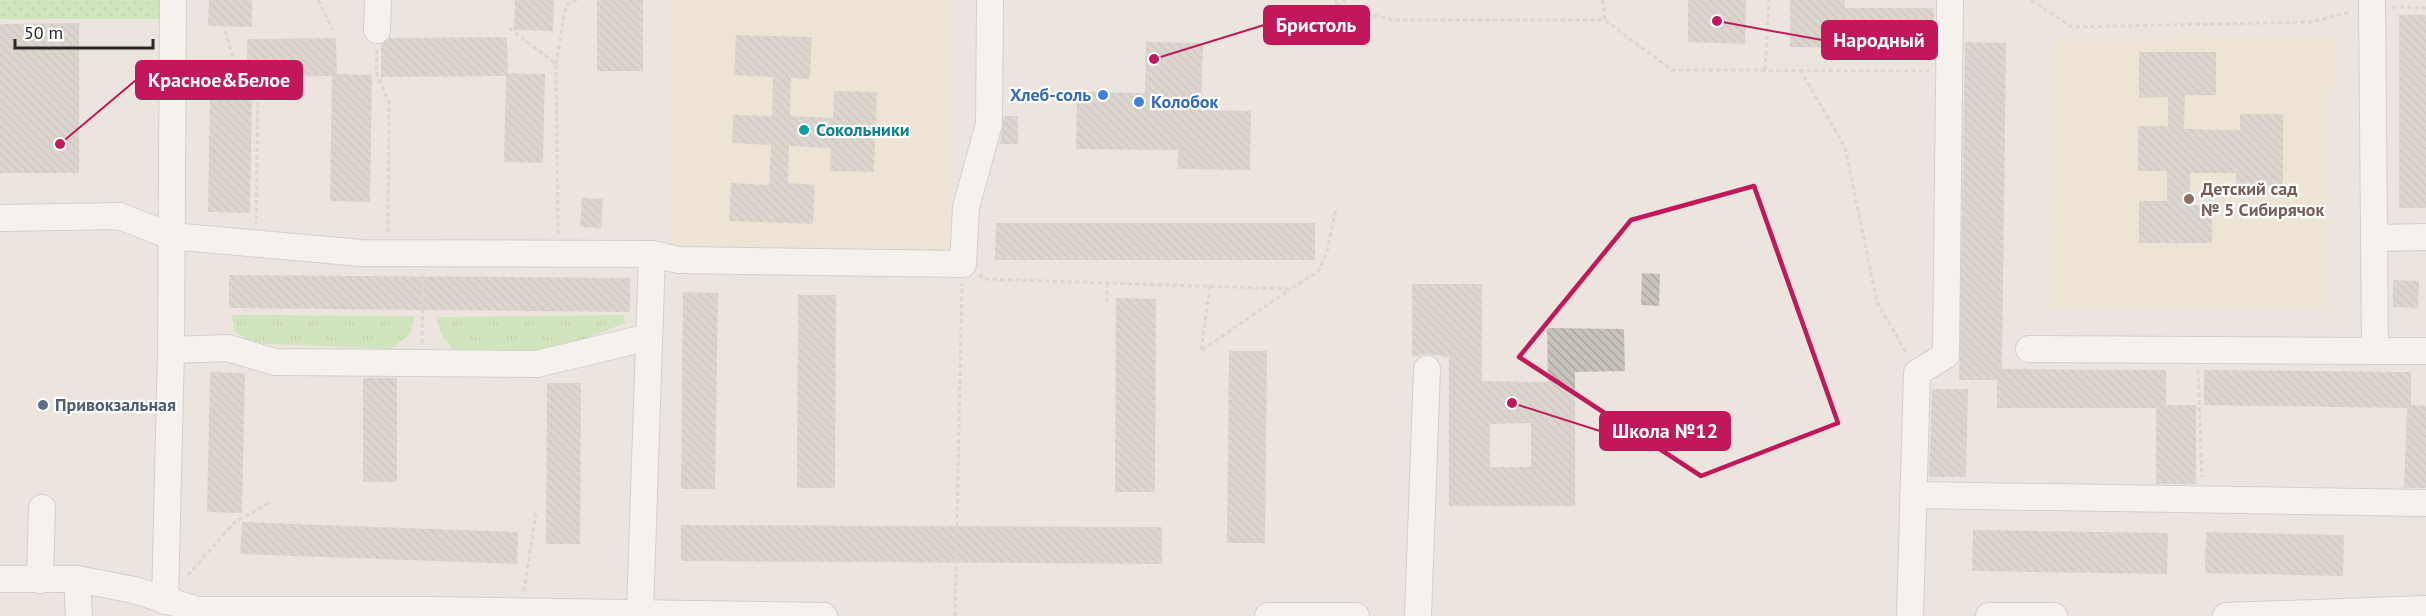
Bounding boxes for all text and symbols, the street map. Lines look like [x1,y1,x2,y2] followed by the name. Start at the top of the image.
[1264,6,1369,44] callout: Бристоль
[15,12,153,50] scale bar
[1276,12,1357,38] text: Бристоль
[24,21,63,44] text: 50 m
[1822,21,1937,59] callout: Народный
[1833,27,1925,53] text: Народный
[136,61,302,99] callout: Красное&Белое
[148,67,290,93] text: Красное&Белое
[1010,83,1091,106] place label: Хлеб-соль
[1096,88,1110,102] marker: Хлеб-соль
[1151,90,1218,113] place label: Колобок
[1132,95,1146,109] marker: Колобок
[816,118,910,141] place label: Сокольники
[797,123,811,137] marker: Сокольники
[2201,177,2324,221] place label: Детский сад № 5 Сибирячок
[2182,192,2196,206] marker: Детский сад № 5 Сибирячок
[55,393,176,416] place label: Привокзальная
[36,398,50,412] marker: Привокзальная
[1600,412,1730,450] callout: Школа №12
[1612,418,1718,444] text: Школа №12

